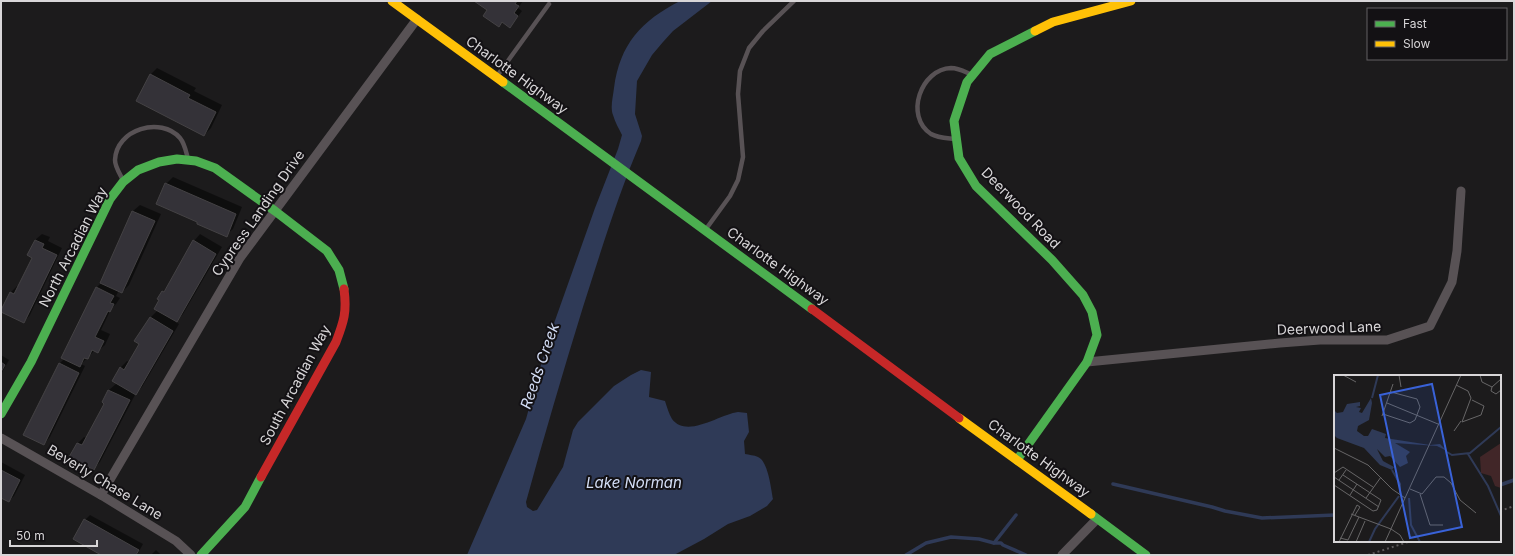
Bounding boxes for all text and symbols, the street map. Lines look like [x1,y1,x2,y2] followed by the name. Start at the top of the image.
[1367,8,1507,60] legend
[1403,16,1427,31] text: Fast
[463,32,572,117] street label: Charlotte Highway
[1403,36,1431,51] text: Slow
[208,146,308,279] street label: Cypress Landing Drive
[978,164,1064,252] street label: Deerwood Road
[35,184,110,310] street label: North Arcadian Way
[724,223,833,308] street label: Charlotte Highway
[1276,317,1382,338] street label: Deerwood Lane
[516,320,563,411] water label: Reeds Creek
[256,322,334,448] street label: South Arcadian Way
[1334,375,1501,542] inset map
[985,415,1094,500] street label: Charlotte Highway
[44,440,166,523] street label: Beverly Chase Lane
[586,473,682,492] water label: Lake Norman
[10,522,97,548] scale bar
[16,528,45,543] text: 50 m

